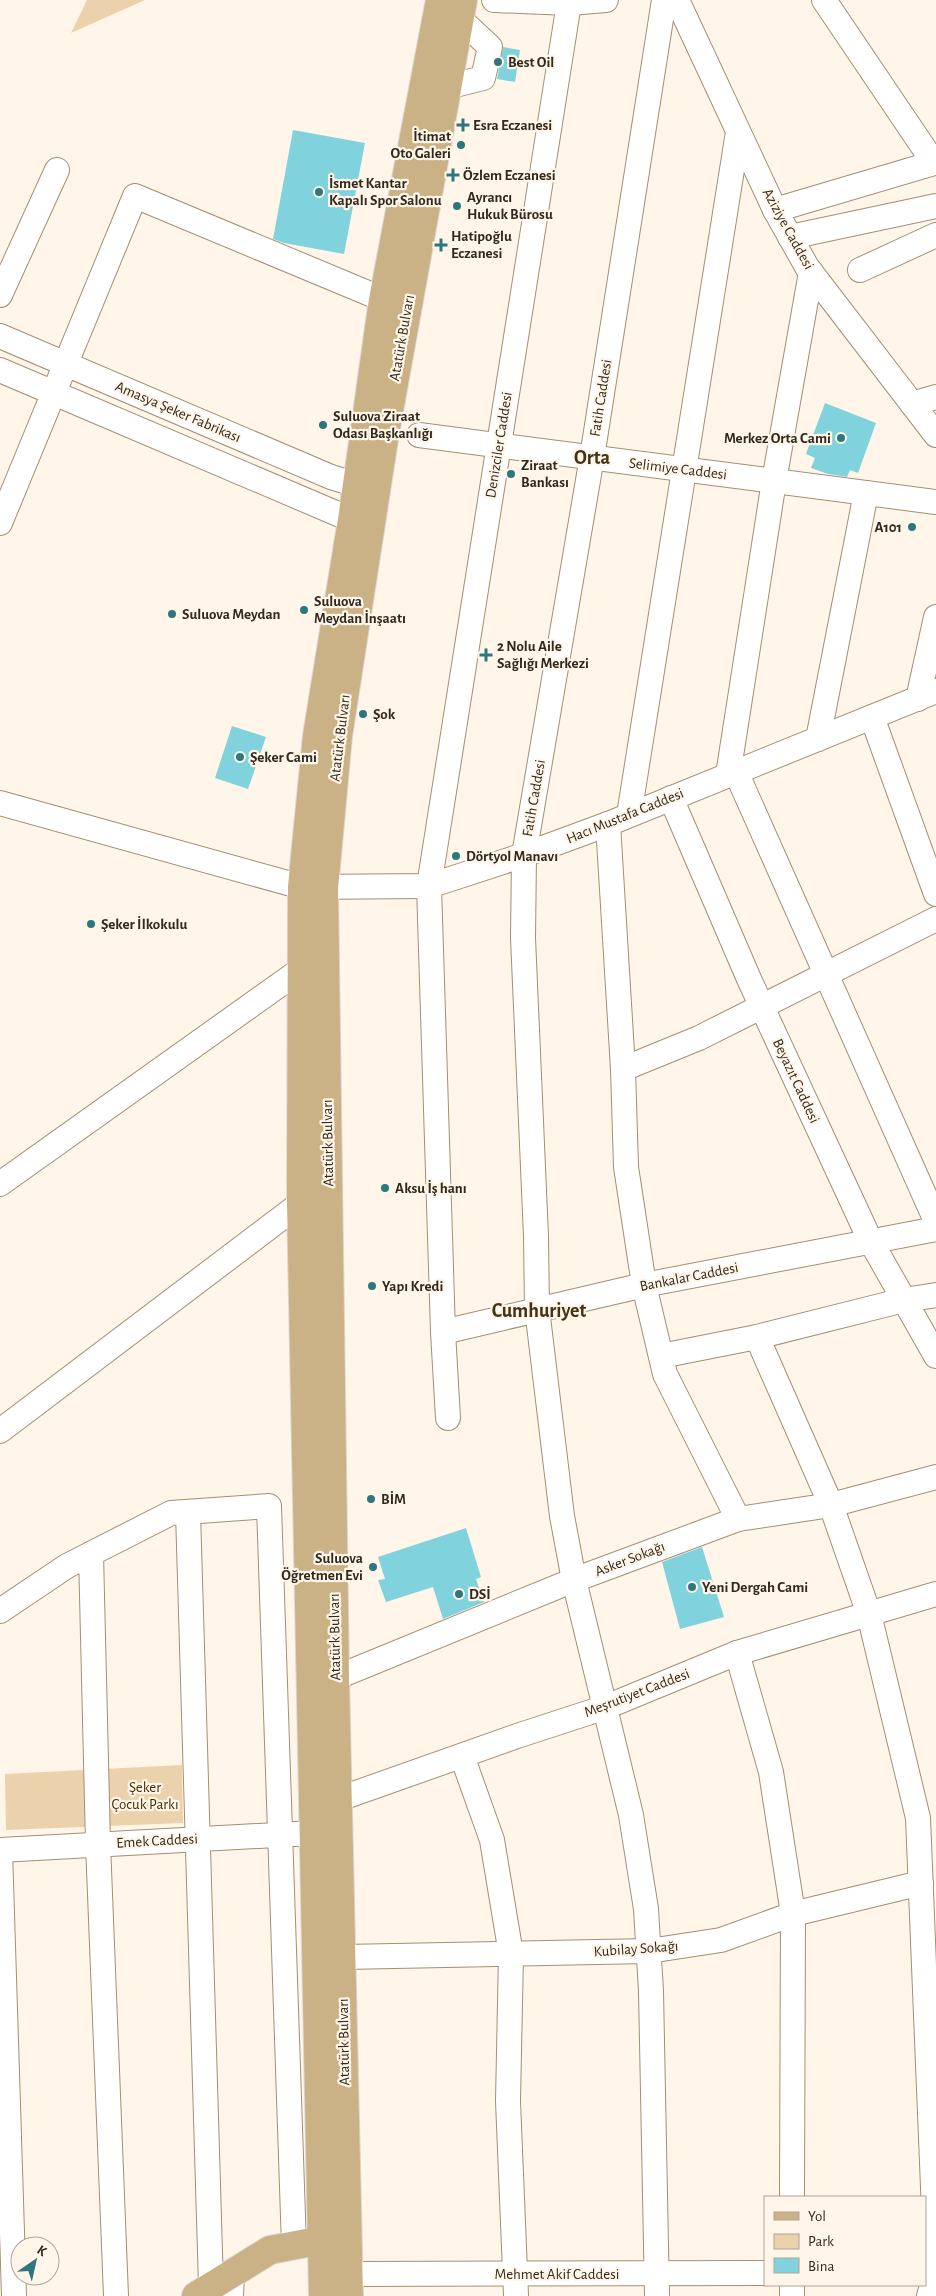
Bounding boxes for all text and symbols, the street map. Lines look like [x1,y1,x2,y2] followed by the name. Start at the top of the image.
[508,55,554,70] place label: Best Oil
[492,56,504,68] marker: Best Oil
[473,118,552,133] place label: Esra Eczanesi
[457,119,469,131] marker: Esra Eczanesi
[391,128,451,161] place label: İtimat Oto Galeri
[455,139,467,151] marker: İtimat Oto Galeri
[463,167,556,183] place label: Özlem Eczanesi
[447,169,459,181] marker: Özlem Eczanesi
[329,175,442,208] place label: İsmet Kantar Kapalı Spor Salonu
[313,186,325,198] marker: İsmet Kantar Kapalı Spor Salonu
[760,186,816,272] street label: Aziziye Caddesi
[467,190,553,222] place label: Ayrancı Hukuk Bürosu
[451,200,463,212] marker: Ayrancı Hukuk Bürosu
[451,229,512,261] place label: Hatipoğlu Eczanesi
[435,239,447,251] marker: Hatipoğlu Eczanesi
[387,294,417,382] street label: Atatürk Bulvarı
[587,358,615,438] street label: Fatih Caddesi
[113,379,243,445] street label: Amasya Şeker Fabrikası
[483,391,515,499] street label: Denizciler Caddesi
[333,409,433,441] place label: Suluova Ziraat Odası Başkanlığı
[317,419,329,431] marker: Suluova Ziraat Odası Başkanlığı
[724,431,831,446] place label: Merkez Orta Cami
[835,432,847,444] marker: Merkez Orta Cami
[574,448,610,468] district label: Orta
[628,456,728,482] street label: Selimiye Caddesi
[521,458,569,490] place label: Ziraat Bankası
[505,468,517,480] marker: Ziraat Bankası
[874,520,902,535] place label: A101
[906,521,918,533] marker: A101
[314,594,406,626] place label: Suluova Meydan İnşaatı
[298,604,310,616] marker: Suluova Meydan İnşaatı
[182,607,281,622] place label: Suluova Meydan
[166,608,178,620] marker: Suluova Meydan
[497,639,589,671] place label: 2 Nolu Aile Sağlığı Merkezi
[479,648,493,662] marker: 2 Nolu Aile Sağlığı Merkezi
[327,694,353,782] street label: Atatürk Bulvarı
[373,707,396,722] place label: Şok
[357,708,369,720] marker: Şok
[250,750,317,765] place label: Şeker Cami
[234,751,246,763] marker: Şeker Cami
[520,758,548,838] street label: Fatih Caddesi
[564,786,686,846] street label: Hacı Mustafa Caddesi
[466,849,558,864] place label: Dörtyol Manavı
[450,850,462,862] marker: Dörtyol Manavı
[101,916,187,932] place label: Şeker İlkokulu
[85,918,97,930] marker: Şeker İlkokulu
[770,1036,822,1126] street label: Beyazıt Caddesi
[320,1099,336,1187] street label: Atatürk Bulvarı
[395,1180,467,1196] place label: Aksu İş hanı
[379,1182,391,1194] marker: Aksu İş hanı
[638,1260,740,1294] street label: Bankalar Caddesi
[382,1279,443,1294] place label: Yapı Kredi
[366,1280,378,1292] marker: Yapı Kredi
[492,1301,587,1321] district label: Cumhuriyet
[381,1491,406,1507] place label: BİM
[365,1493,377,1505] marker: BİM
[593,1539,667,1579] street label: Asker Sokağı
[281,1551,363,1583] place label: Suluova Öğretmen Evi
[367,1561,379,1573] marker: Suluova Öğretmen Evi
[702,1580,808,1595] place label: Yeni Dergah Cami
[686,1581,698,1593] marker: Yeni Dergah Cami
[469,1586,491,1602] place label: DSİ
[453,1588,465,1600] marker: DSİ
[327,1593,343,1681] street label: Atatürk Bulvarı
[582,1666,692,1720] street label: Meşrutiyet Caddesi
[111,1780,179,1812] park label: Şeker Çocuk Parkı
[116,1831,198,1851] street label: Emek Caddesi
[593,1939,679,1959] street label: Kubilay Sokağı
[336,1998,352,2086] street label: Atatürk Bulvarı
[764,2196,926,2286] legend
[808,2209,826,2224] text: Yol
[808,2234,834,2249] text: Park
[10,2236,60,2286] north arrow
[34,2243,50,2260] text: K
[808,2259,834,2274] text: Bina
[495,2267,619,2282] street label: Mehmet Akif Caddesi

